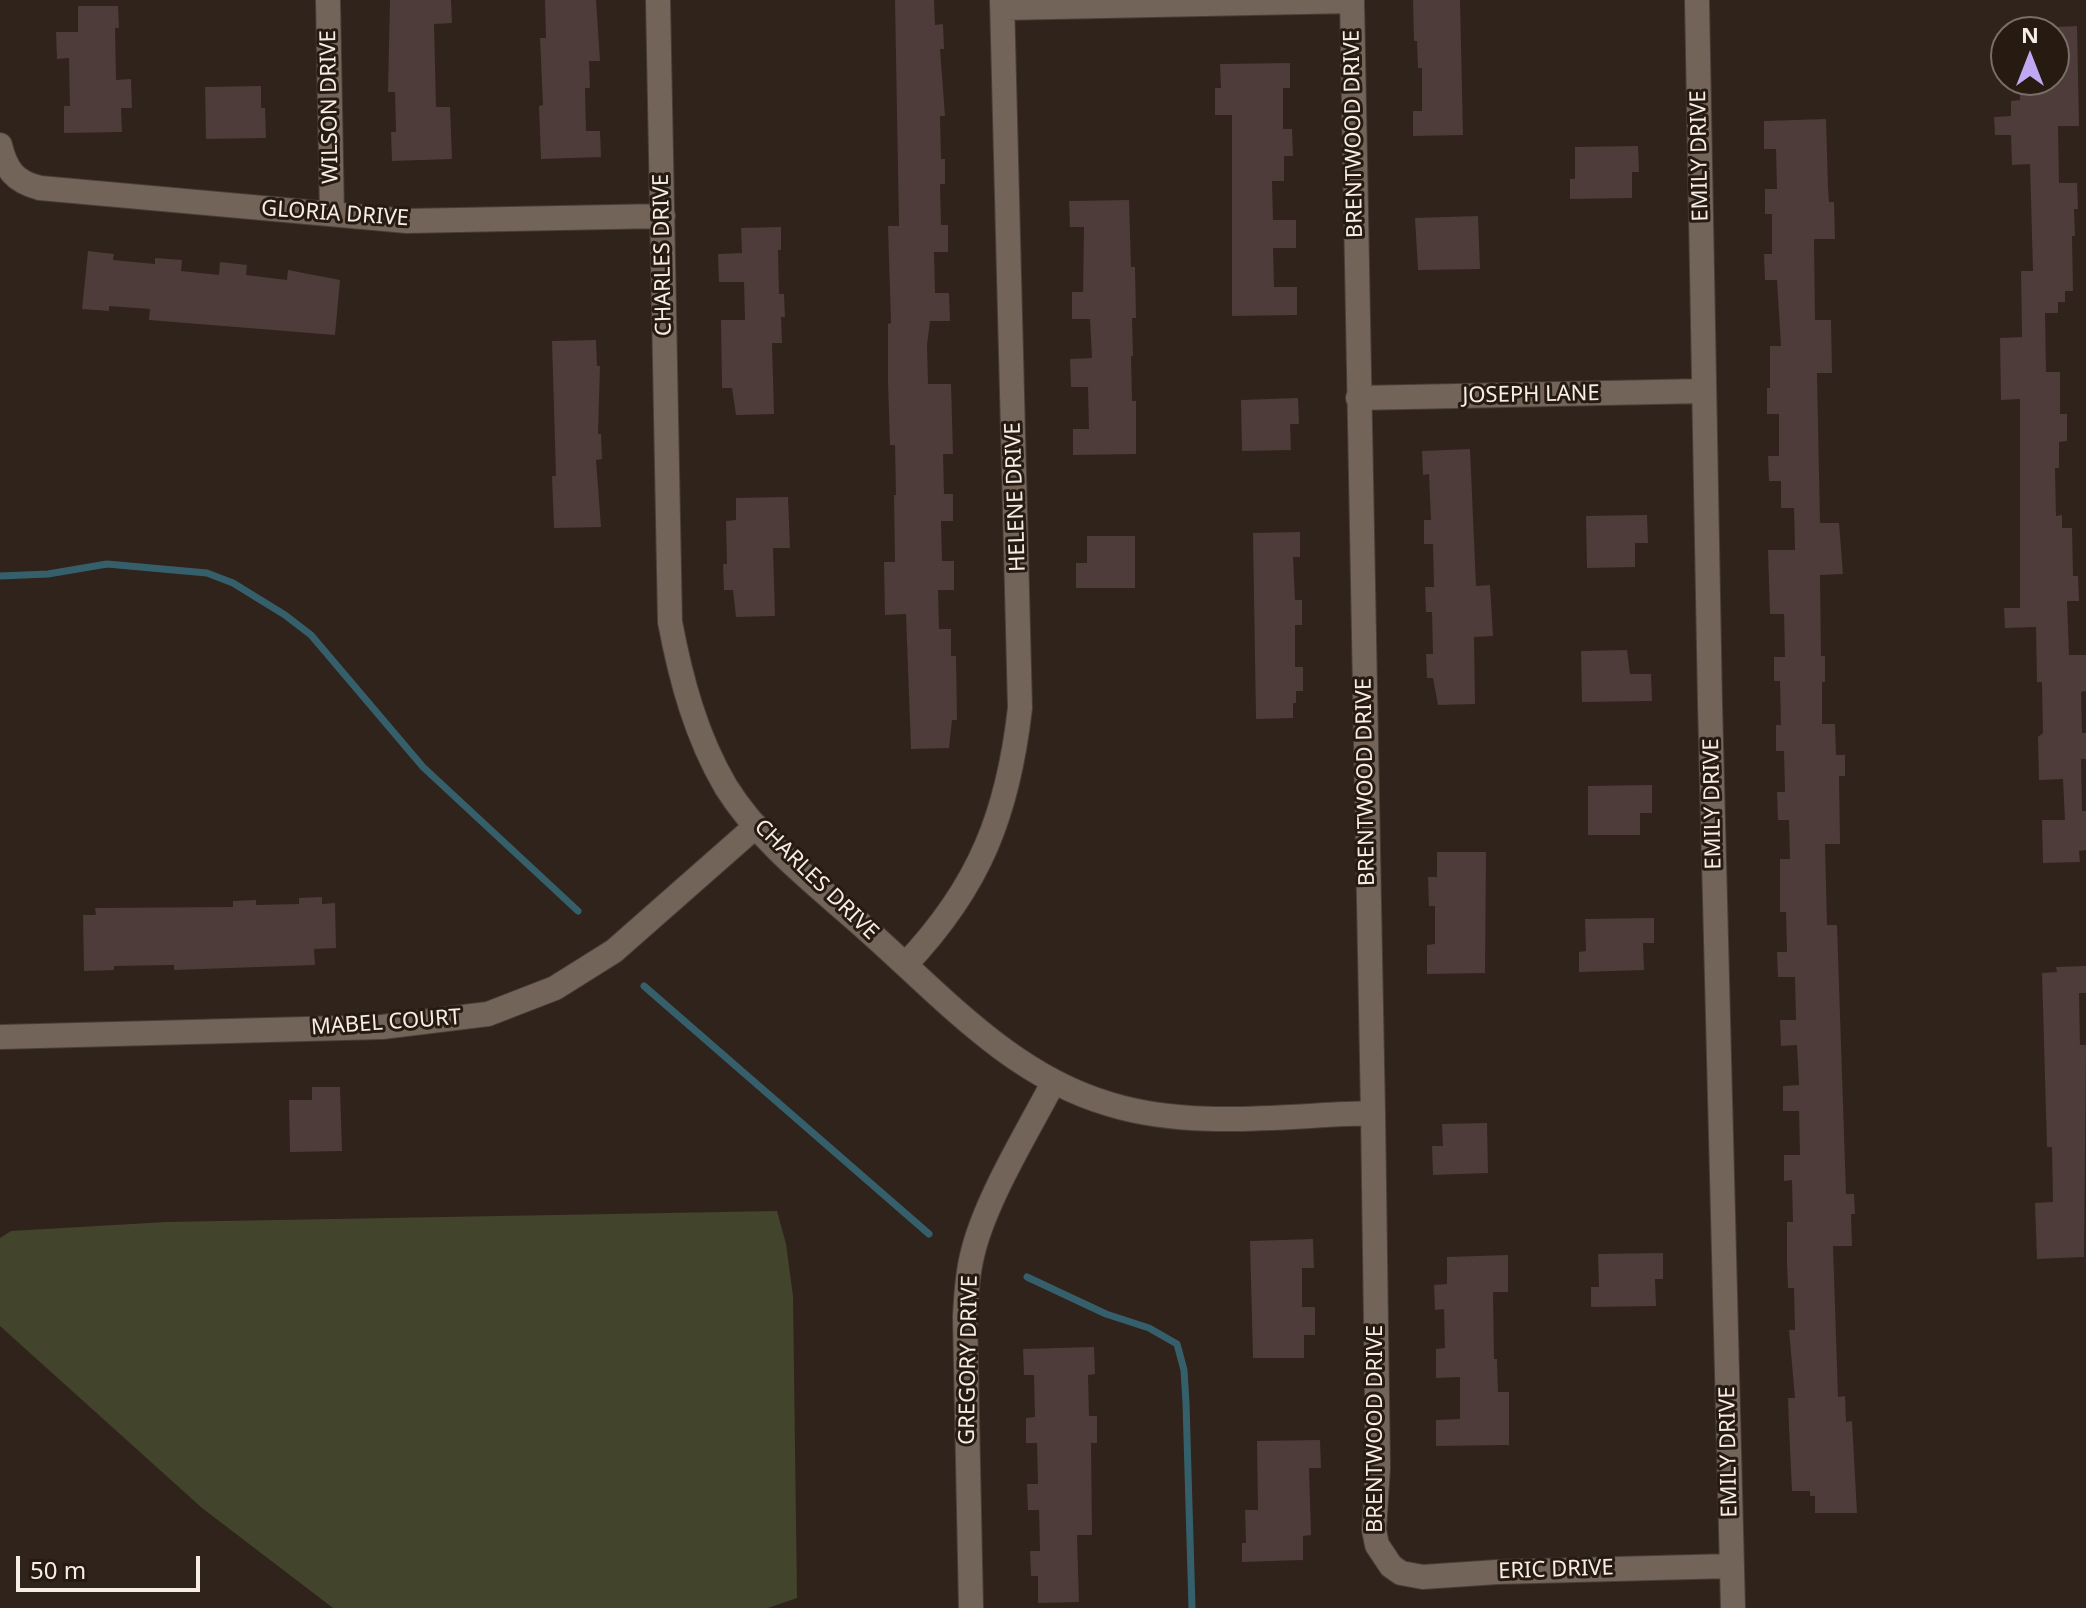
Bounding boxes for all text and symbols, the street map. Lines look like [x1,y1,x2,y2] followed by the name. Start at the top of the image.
[1990,16,2070,96] north arrow
[2021,19,2039,49] text: N
[315,30,345,184] street label: WILSON DRIVE
[1339,30,1369,238] street label: BRENTWOOD DRIVE
[1686,90,1714,222] street label: EMILY DRIVE
[648,174,678,336] street label: CHARLES DRIVE
[260,196,410,232] street label: GLORIA DRIVE
[1462,381,1600,409] street label: JOSEPH LANE
[1000,422,1032,572] street label: HELENE DRIVE
[1351,678,1381,886] street label: BRENTWOOD DRIVE
[1699,738,1727,870] street label: EMILY DRIVE
[749,814,883,946] street label: CHARLES DRIVE
[310,1005,462,1041] street label: MABEL COURT
[954,1275,984,1445] street label: GREGORY DRIVE
[1363,1325,1389,1533] street label: BRENTWOOD DRIVE
[1715,1386,1743,1518] street label: EMILY DRIVE
[20,1540,204,1590] scale bar
[30,1553,86,1586] text: 50 m
[1498,1555,1614,1585] street label: ERIC DRIVE

